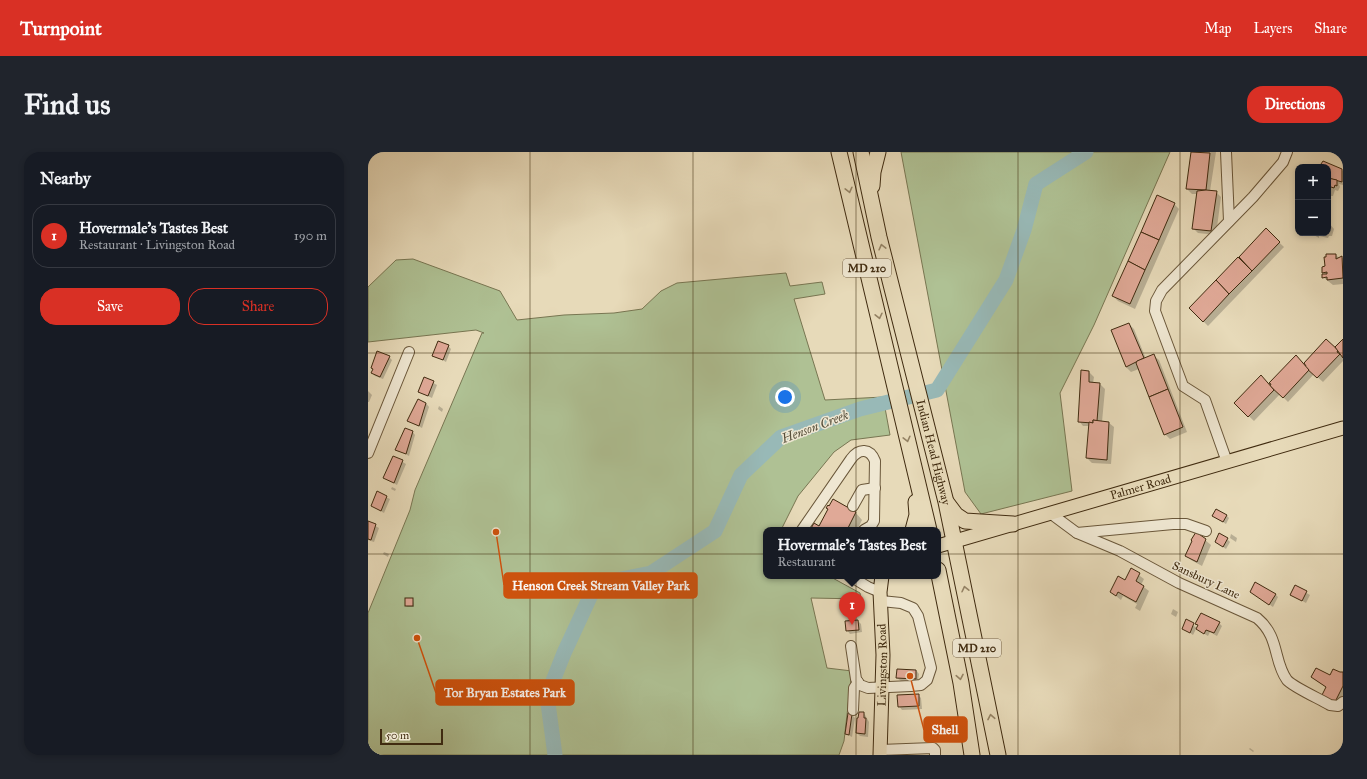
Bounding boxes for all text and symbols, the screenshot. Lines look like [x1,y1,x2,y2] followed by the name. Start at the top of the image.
[20,17,102,40] text: Turnpoint
[1204,20,1232,37] text: Map
[1254,20,1292,37] text: Layers
[1314,20,1347,37] text: Share
[1247,86,1343,123] button: Directions
[24,87,110,122] text: Find us
[1295,164,1331,236] map controls
[1295,164,1331,200] button: +
[40,168,91,189] text: Nearby
[844,187,852,193] one-way arrow
[1295,200,1331,236] button: −
[79,219,228,237] text: Hovermale's Tastes Best
[51,228,57,244] text: 1
[294,228,327,244] text: 190 m
[79,237,235,253] text: Restaurant · Livingston Road
[878,244,886,250] one-way arrow
[843,259,891,277] road number: MD 210
[40,288,180,325] button: Save
[188,288,328,325] button: Share
[874,313,882,320] one-way arrow
[775,387,795,407] your location
[913,398,954,507] street label: Indian Head Highway
[778,407,851,447] water label: Henson Creek
[903,436,911,443] one-way arrow
[1109,471,1173,502] street label: Palmer Road
[763,527,941,579] popup
[777,536,927,554] text: Hovermale's Tastes Best
[777,554,836,570] text: Restaurant
[1170,558,1242,602] street label: Sansbury Lane
[504,573,697,598] callout: Henson Creek Stream Valley Park
[512,578,691,594] text: Henson Creek Stream Valley Park
[961,586,969,593] one-way arrow
[839,592,865,625] pin: 1
[874,623,890,707] street label: Livingston Road
[953,639,1001,657] road number: MD 210
[955,673,964,680] one-way arrow
[436,680,574,705] callout: Tor Bryan Estates Park
[443,685,567,701] text: Tor Bryan Estates Park
[987,714,995,720] one-way arrow
[924,717,967,742] callout: Shell
[931,722,959,738] text: Shell
[380,727,443,746] scale bar
[386,729,409,742] text: 50 m

